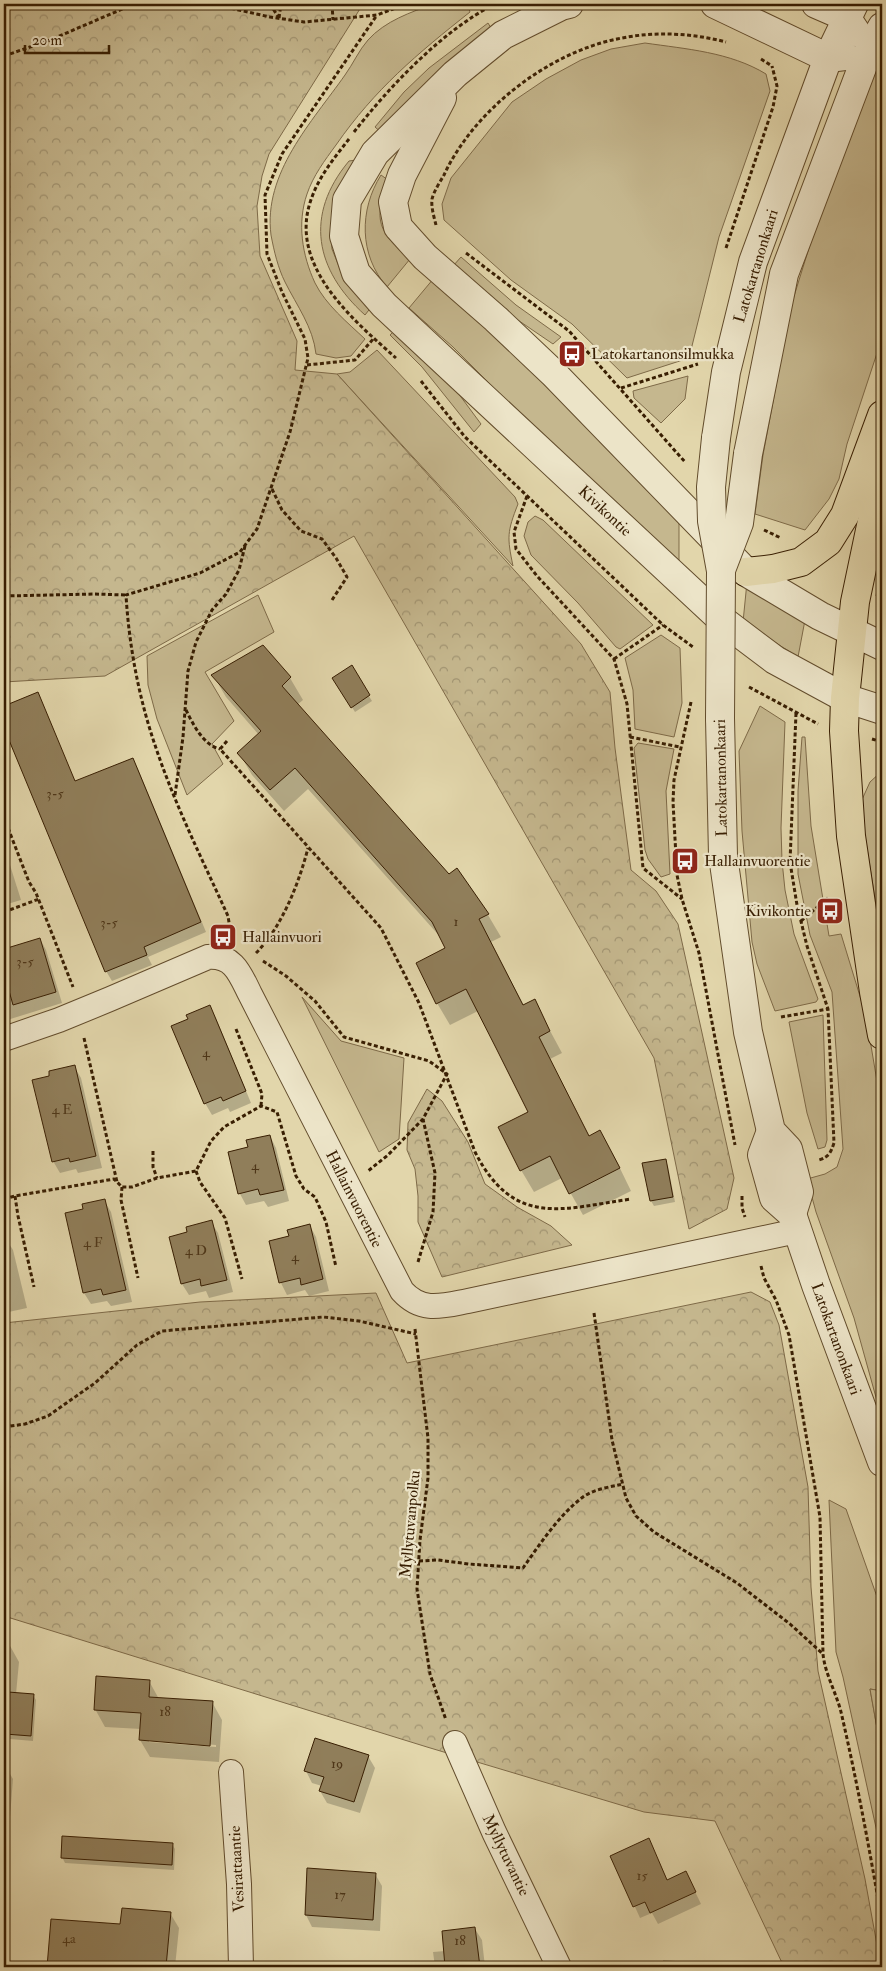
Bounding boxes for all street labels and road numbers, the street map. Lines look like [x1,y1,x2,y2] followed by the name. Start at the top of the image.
[729,207,783,325] street label: Latokartanonkaari
[574,481,636,541] street label: Kivikontie
[710,719,732,837] street label: Latokartanonkaari
[321,1147,387,1251] street label: Hallainvuorentie
[806,1280,866,1398] street label: Latokartanonkaari
[395,1469,426,1579] street label: Myllytuvanpolku
[478,1811,534,1899] street label: Myllytuvantie
[225,1825,249,1913] street label: Vesirattaantie

